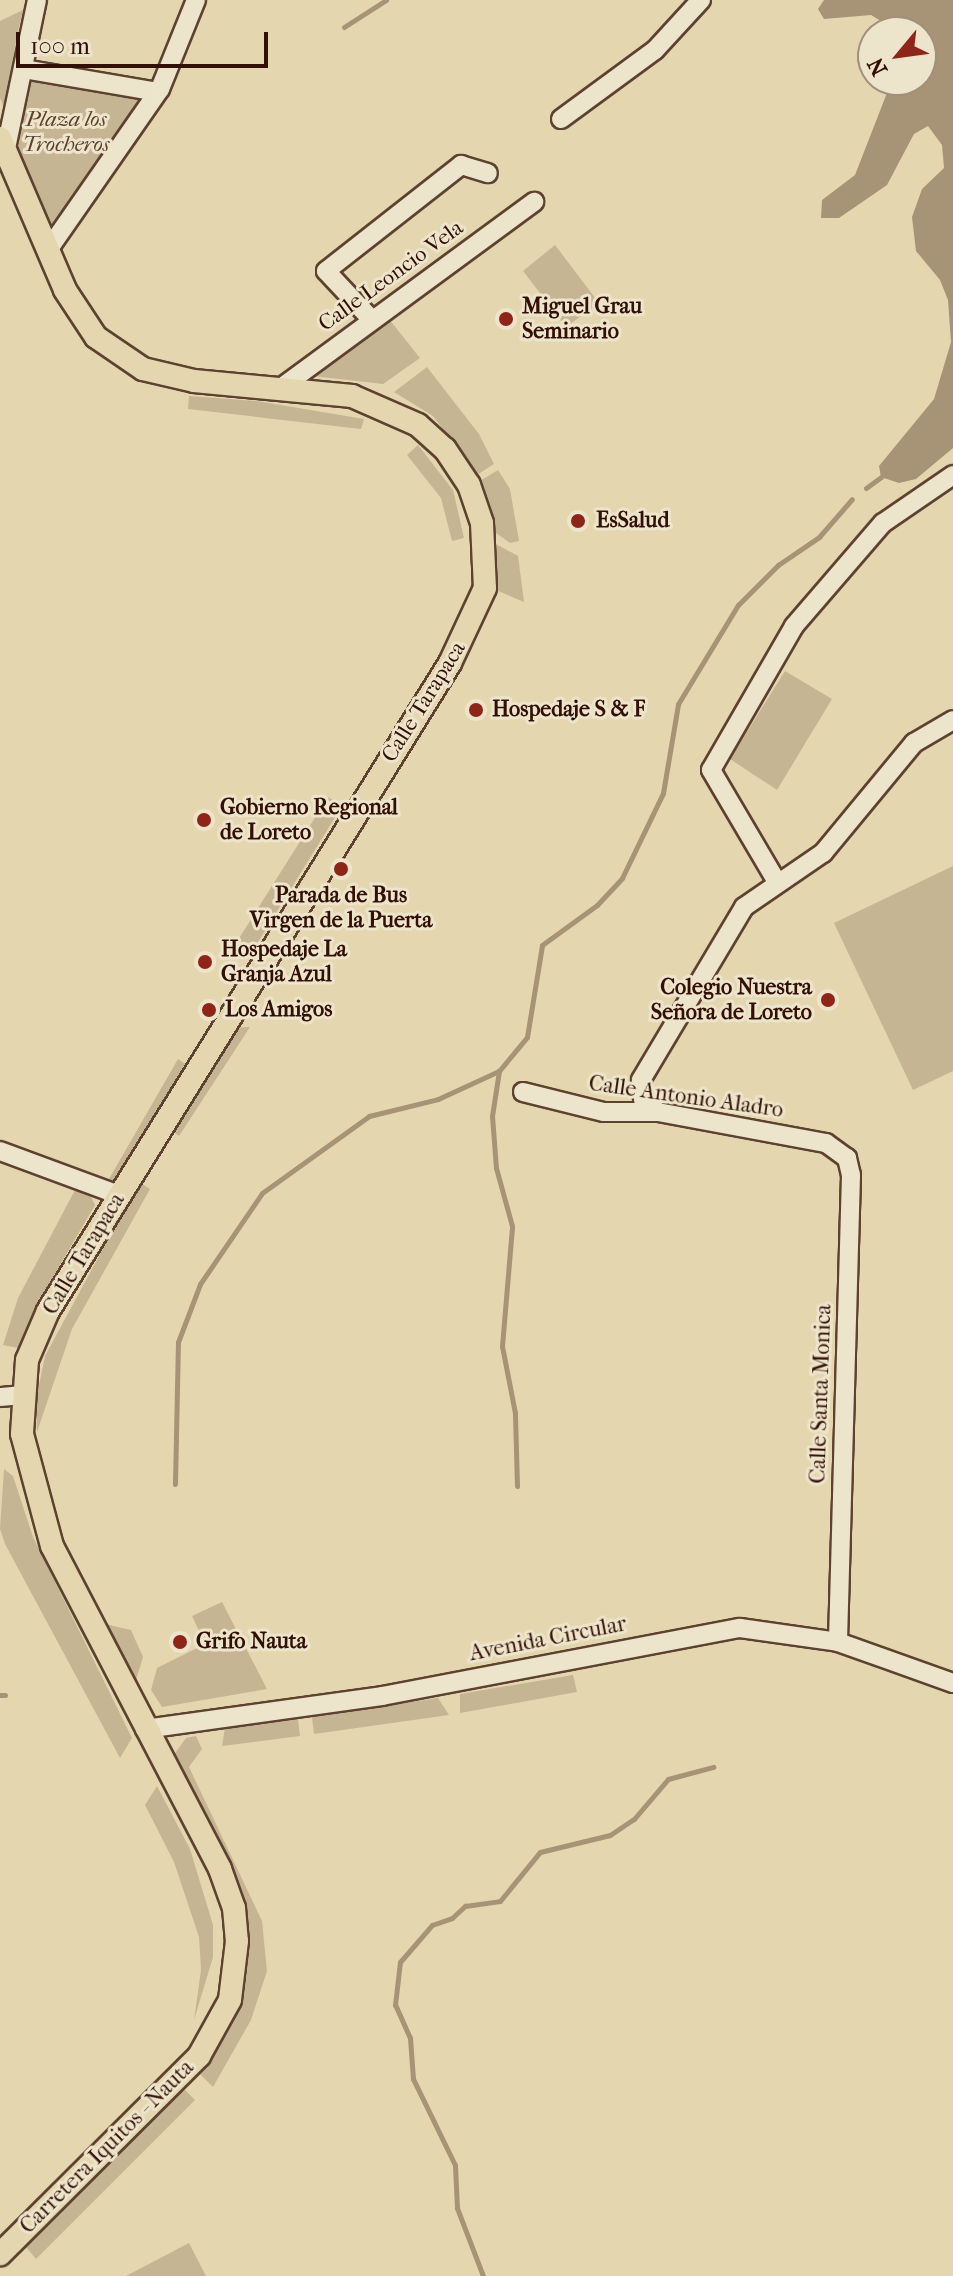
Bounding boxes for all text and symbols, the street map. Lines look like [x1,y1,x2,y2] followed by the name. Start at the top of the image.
[20,16,272,66] scale bar
[857,16,937,96] north arrow
[30,32,90,60] text: 100 m
[862,53,893,80] text: N
[22,106,110,158] park label: Plaza los Trocheros
[313,215,469,337] street label: Calle Leoncio Vela
[522,293,642,344] place label: Miguel Grau Seminario
[497,310,515,328] marker: Miguel Grau Seminario
[596,508,669,534] place label: EsSalud
[567,510,589,532] marker: EsSalud
[376,637,472,767] street label: Calle Tarapaca
[492,697,645,723] place label: Hospedaje S & F
[467,701,485,719] marker: Hospedaje S & F
[220,794,398,846] place label: Gobierno Regional de Loreto
[195,811,213,829] marker: Gobierno Regional de Loreto
[332,860,350,878] marker: Parada de Bus Virgen de la Puerta
[250,882,432,934] place label: Parada de Bus Virgen de la Puerta
[221,936,347,988] place label: Hospedaje La Granja Azul
[196,953,214,971] marker: Hospedaje La Granja Azul
[651,974,812,1026] place label: Colegio Nuestra Señora de Loreto
[819,991,837,1009] marker: Colegio Nuestra Señora de Loreto
[225,997,332,1023] place label: Los Amigos
[200,1001,218,1019] marker: Los Amigos
[587,1070,785,1124] street label: Calle Antonio Aladro
[37,1188,131,1320] street label: Calle Tarapaca
[805,1304,837,1484] street label: Calle Santa Monica
[467,1611,629,1667] street label: Avenida Circular
[196,1629,307,1655] place label: Grifo Nauta
[171,1633,189,1651] marker: Grifo Nauta
[15,2055,199,2239] street label: Carretera Iquitos - Nauta

